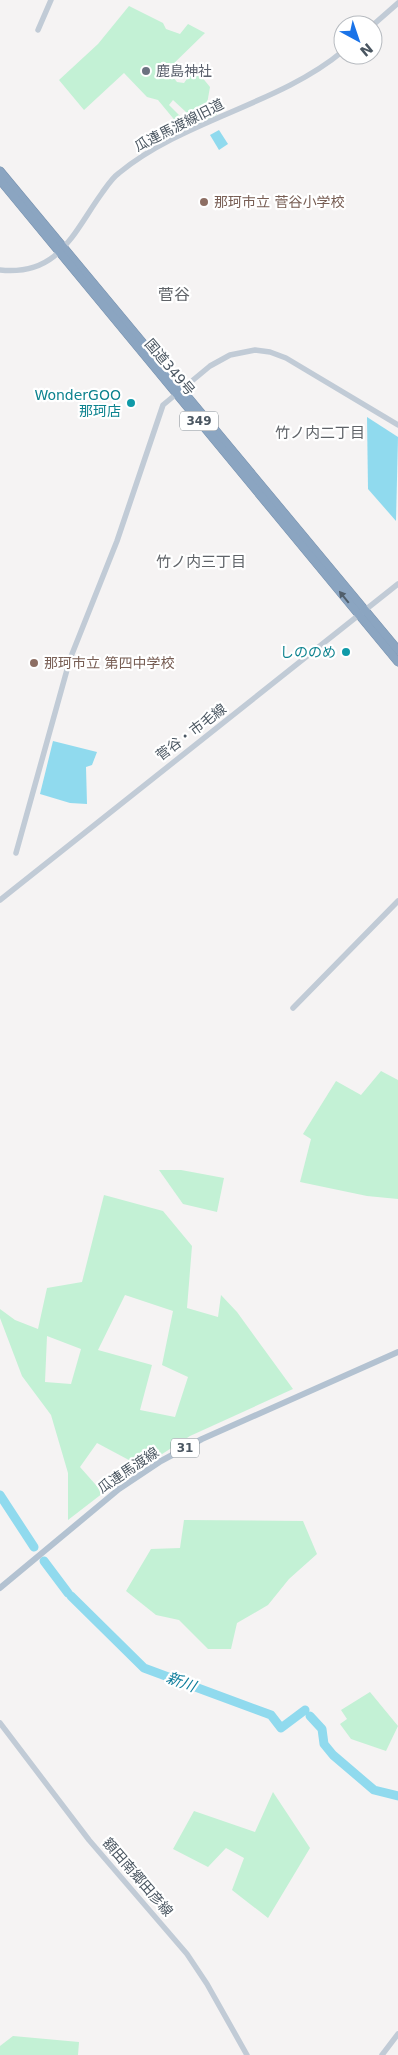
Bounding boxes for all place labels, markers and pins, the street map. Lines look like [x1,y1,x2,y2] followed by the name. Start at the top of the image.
[156,63,212,79] place label: 鹿島神社
[140,65,152,77] marker: 鹿島神社
[214,194,344,210] place label: 那珂市立 菅谷小学校
[198,196,210,208] marker: 那珂市立 菅谷小学校
[34,387,121,419] place label: WonderGOO 那珂店
[125,397,137,409] marker: WonderGOO 那珂店
[280,644,336,660] place label: しののめ
[340,646,352,658] marker: しののめ
[44,655,174,671] place label: 那珂市立 第四中学校
[28,657,40,669] marker: 那珂市立 第四中学校

